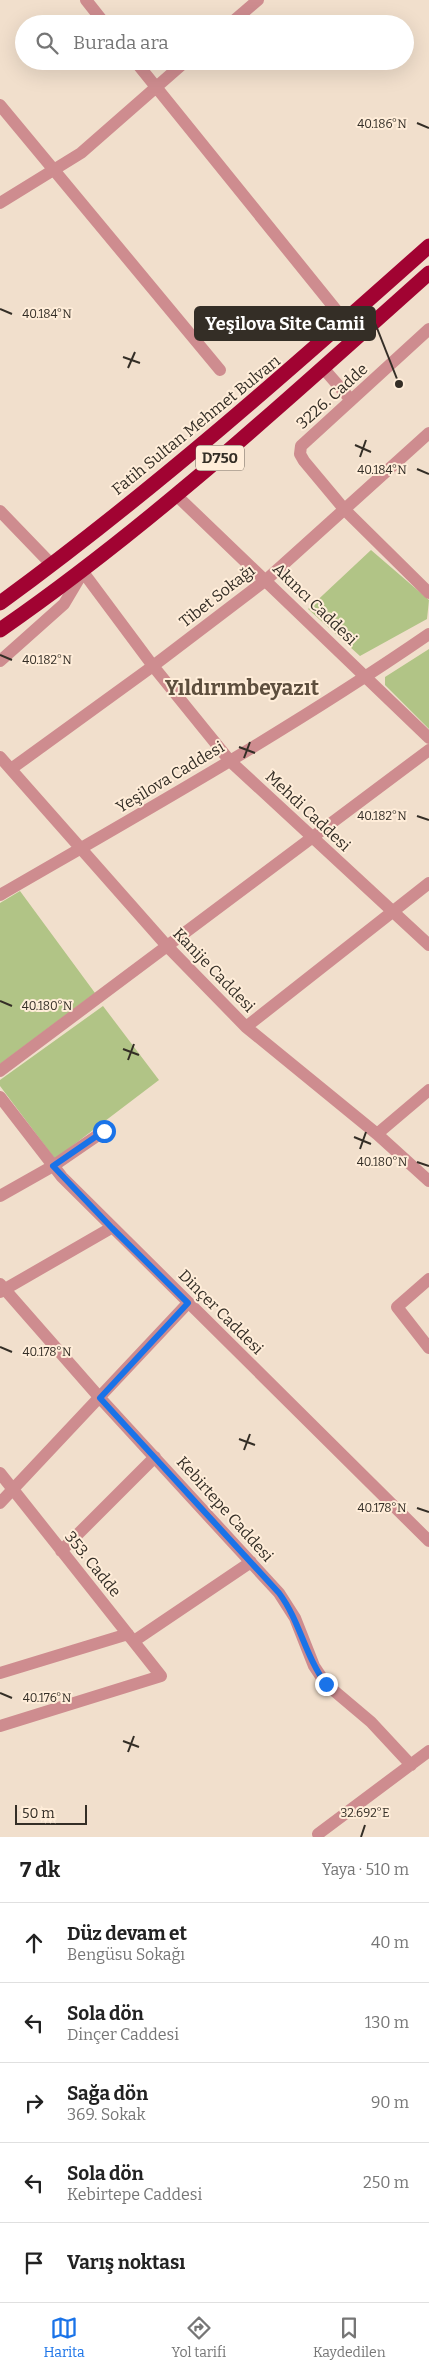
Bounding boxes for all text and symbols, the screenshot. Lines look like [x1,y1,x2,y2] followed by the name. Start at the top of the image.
[15,15,414,70] search box
[33,29,61,57] icon: search
[73,31,169,54] text: Burada ara
[357,117,407,131] text: 40.186°N
[22,307,72,321] text: 40.184°N
[195,307,375,340] callout: Yeşilova Site Camii
[205,313,365,335] text: Yeşilova Site Camii
[108,351,284,499] street label: Fatih Sultan Mehmet Bulvarı
[293,359,371,433] street label: 3226. Cadde
[196,446,244,470] road number: D750
[357,463,407,477] text: 40.184°N
[269,559,361,649] street label: Akıncı Caddesi
[176,561,259,631] street label: Tibet Sokağı
[22,653,72,667] text: 40.182°N
[165,675,320,701] district label: Yıldırımbeyazıt
[112,737,228,817] street label: Yeşilova Caddesi
[262,767,355,855] street label: Mehdi Caddesi
[357,809,407,823] text: 40.182°N
[169,924,259,1016] street label: Kanije Caddesi
[22,999,73,1013] text: 40.180°N
[93,1120,116,1143] route start
[357,1155,408,1169] text: 40.180°N
[175,1266,267,1358] street label: Dinçer Caddesi
[23,1345,72,1359] text: 40.178°N
[173,1452,277,1566] street label: Kebirtepe Caddesi
[358,1501,407,1515] text: 40.178°N
[61,1527,125,1601] street label: 353. Cadde
[315,1673,338,1696] route end
[23,1691,72,1705] text: 40.176°N
[15,1802,88,1825] scale bar
[22,1805,55,1822] text: 50 m
[340,1806,390,1820] text: 32.692°E
[20,1857,60,1883] text: 7 dk
[322,1860,409,1879] text: Yaya · 510 m
[67,1922,187,1945] text: Düz devam et
[20,1929,48,1957] icon: ahead
[371,1933,409,1952] text: 40 m
[67,1945,185,1964] text: Bengüsu Sokağı
[67,2002,144,2025] text: Sola dön
[20,2009,48,2037] icon: left
[365,2013,409,2032] text: 130 m
[67,2025,179,2044] text: Dinçer Caddesi
[67,2082,148,2105] text: Sağa dön
[20,2089,48,2117] icon: right
[371,2093,409,2112] text: 90 m
[67,2105,146,2124] text: 369. Sokak
[67,2162,144,2185] text: Sola dön
[20,2169,48,2197] icon: left
[363,2173,409,2192] text: 250 m
[67,2185,202,2204] text: Kebirtepe Caddesi
[20,2249,48,2277] icon: arrive
[67,2251,185,2274] text: Varış noktası
[43,2314,85,2361] tab: Harita
[171,2314,226,2361] tab: Yol tarifi
[313,2314,386,2361] tab: Kaydedilen

